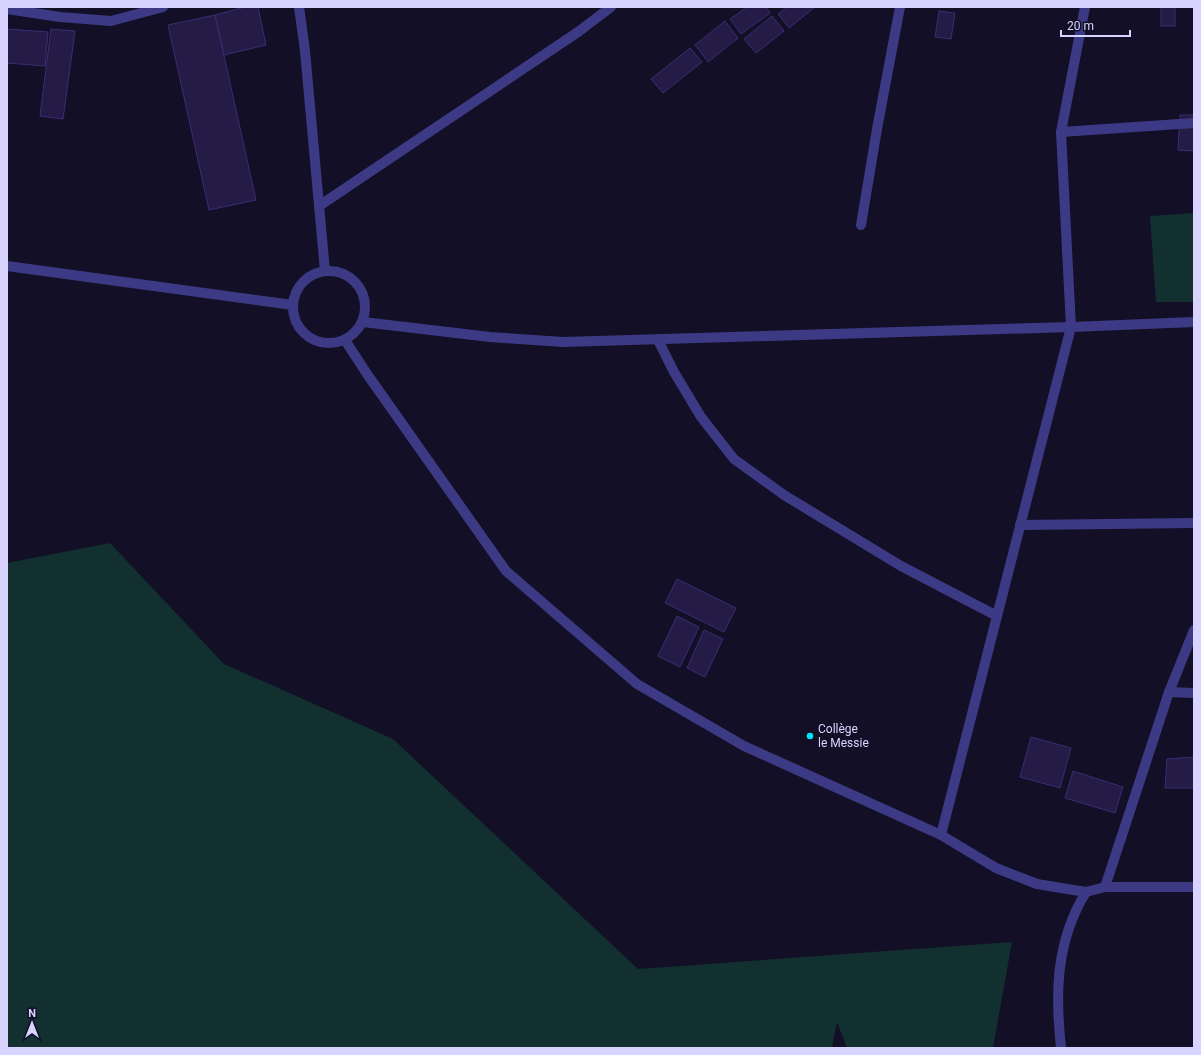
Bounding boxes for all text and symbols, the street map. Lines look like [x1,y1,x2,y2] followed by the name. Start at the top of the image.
[1061,12,1130,38] scale bar
[1067,19,1094,33] text: 20 m
[818,722,869,750] place label: Collège le Messie
[805,731,815,741] marker: Collège le Messie
[12,1003,52,1043] north arrow
[28,1007,36,1020] text: N

